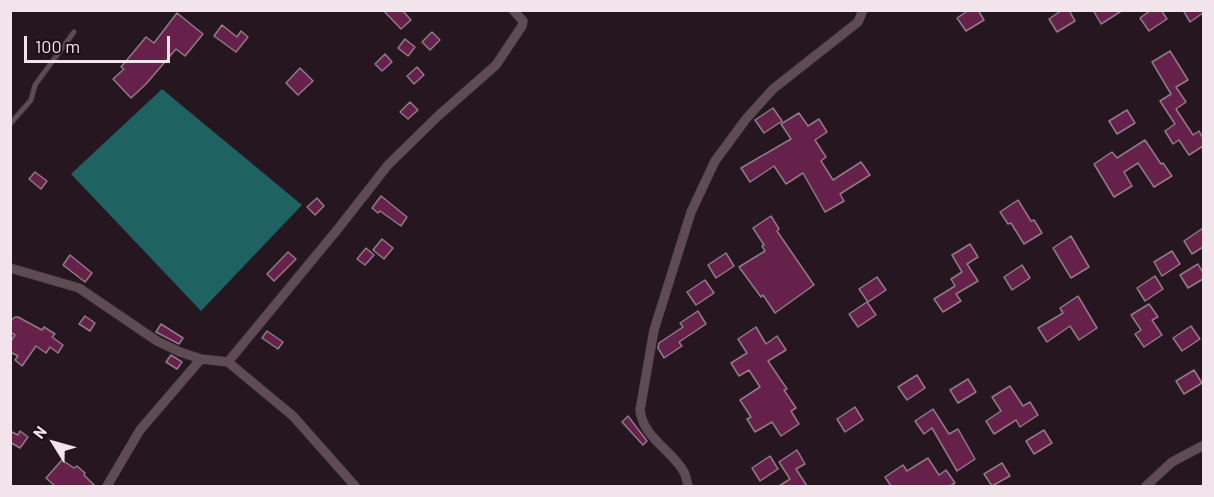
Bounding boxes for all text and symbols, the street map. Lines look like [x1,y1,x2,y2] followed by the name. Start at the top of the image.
[27,24,172,62] scale bar
[35,35,80,57] text: 100 m
[24,413,84,473] north arrow
[28,422,50,442] text: N

